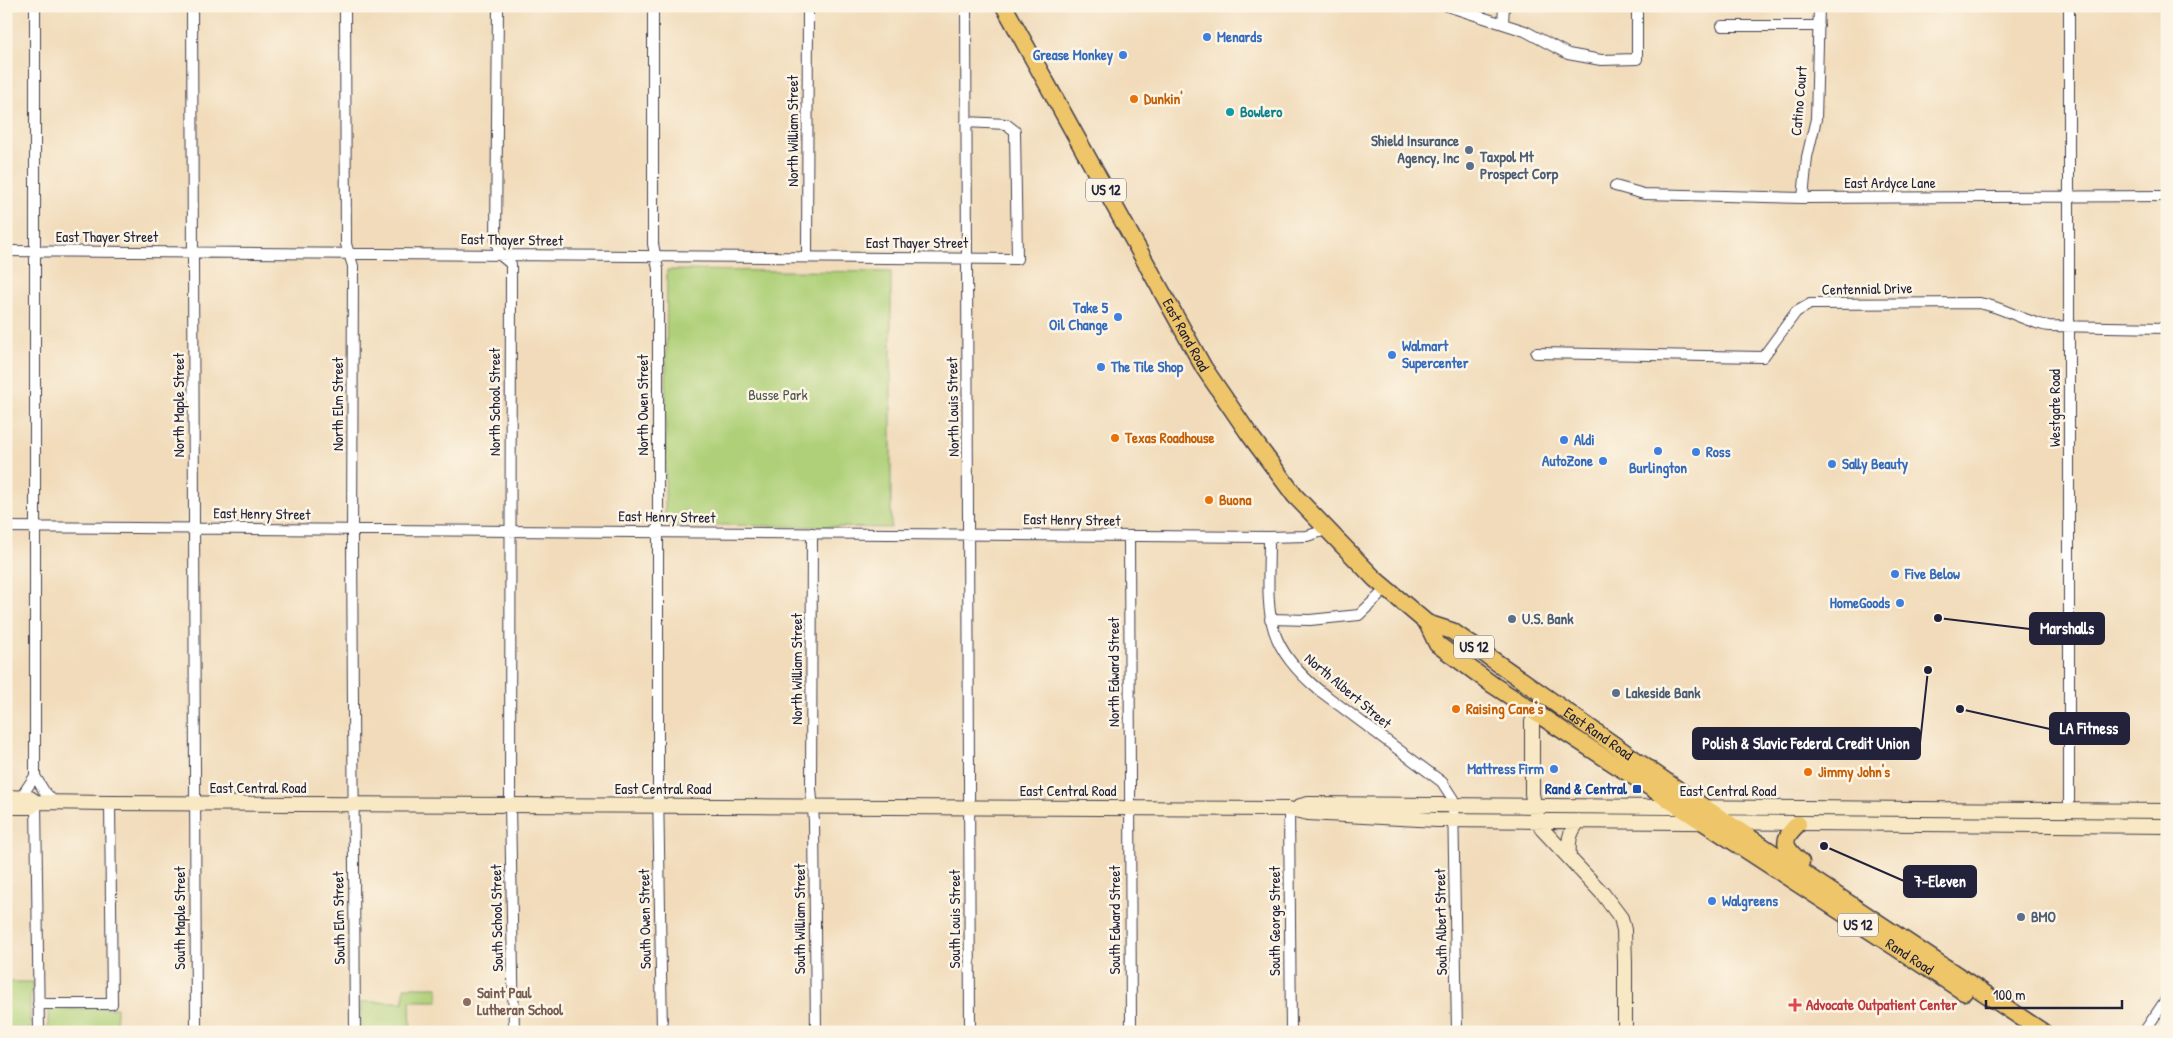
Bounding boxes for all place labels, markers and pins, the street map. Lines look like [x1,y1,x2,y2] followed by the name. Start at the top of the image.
[1217,26,1262,47] place label: Menards
[1201,31,1213,43] marker: Menards
[1033,44,1114,66] place label: Grease Monkey
[1117,49,1129,61] marker: Grease Monkey
[1144,88,1183,109] place label: Dunkin'
[1128,93,1140,105] marker: Dunkin'
[1240,101,1282,122] place label: Bowlero
[1224,106,1236,118] marker: Bowlero
[1371,130,1460,169] place label: Shield Insurance Agency, Inc
[1463,144,1475,156] marker: Shield Insurance Agency, Inc
[1479,146,1559,185] place label: Taxpol Mt Prospect Corp
[1464,160,1476,172] marker: Taxpol Mt Prospect Corp
[1049,297,1109,336] place label: Take 5 Oil Change
[1112,311,1124,323] marker: Take 5 Oil Change
[1402,335,1469,374] place label: Walmart Supercenter
[1386,349,1398,361] marker: Walmart Supercenter
[1110,356,1184,378] place label: The Tile Shop
[1095,361,1107,373] marker: The Tile Shop
[1124,427,1215,448] place label: Texas Roadhouse
[1574,429,1595,450] place label: Aldi
[1109,432,1121,444] marker: Texas Roadhouse
[1558,434,1570,446] marker: Aldi
[1706,441,1731,462] place label: Ross
[1652,445,1664,457] marker: Burlington
[1690,446,1702,458] marker: Ross
[1542,450,1593,471] place label: AutoZone
[1842,453,1909,475] place label: Sally Beauty
[1597,455,1609,467] marker: AutoZone
[1629,457,1687,479] place label: Burlington
[1826,458,1838,470] marker: Sally Beauty
[1219,489,1251,510] place label: Buona
[1203,494,1215,506] marker: Buona
[1904,563,1960,584] place label: Five Below
[1889,568,1901,580] marker: Five Below
[1830,592,1890,613] place label: HomeGoods
[1894,597,1906,609] marker: HomeGoods
[1522,608,1574,629] place label: U.S. Bank
[1506,613,1518,625] marker: U.S. Bank
[2030,613,2104,644] callout: Marshalls
[1626,682,1701,703] place label: Lakeside Bank
[1610,687,1622,699] marker: Lakeside Bank
[1466,698,1543,720] place label: Raising Cane's
[1450,703,1462,715] marker: Raising Cane's
[2050,713,2129,744] callout: LA Fitness
[1693,728,1920,759] callout: Polish & Slavic Federal Credit Union
[1467,758,1544,779] place label: Mattress Firm
[1818,761,1890,783] place label: Jimmy John's
[1548,763,1560,775] marker: Mattress Firm
[1802,766,1814,778] marker: Jimmy John's
[1545,778,1628,799] place label: Rand & Central
[1631,783,1643,795] marker: Rand & Central
[1904,866,1976,897] callout: 7-Eleven
[1722,890,1778,912] place label: Walgreens
[1706,895,1718,907] marker: Walgreens
[2031,906,2057,927] place label: BMO
[2015,911,2027,923] marker: BMO
[477,982,564,1020] place label: Saint Paul Lutheran School
[1806,994,1957,1016] place label: Advocate Outpatient Center
[461,996,473,1008] marker: Saint Paul Lutheran School
[1788,998,1802,1012] marker: Advocate Outpatient Center

